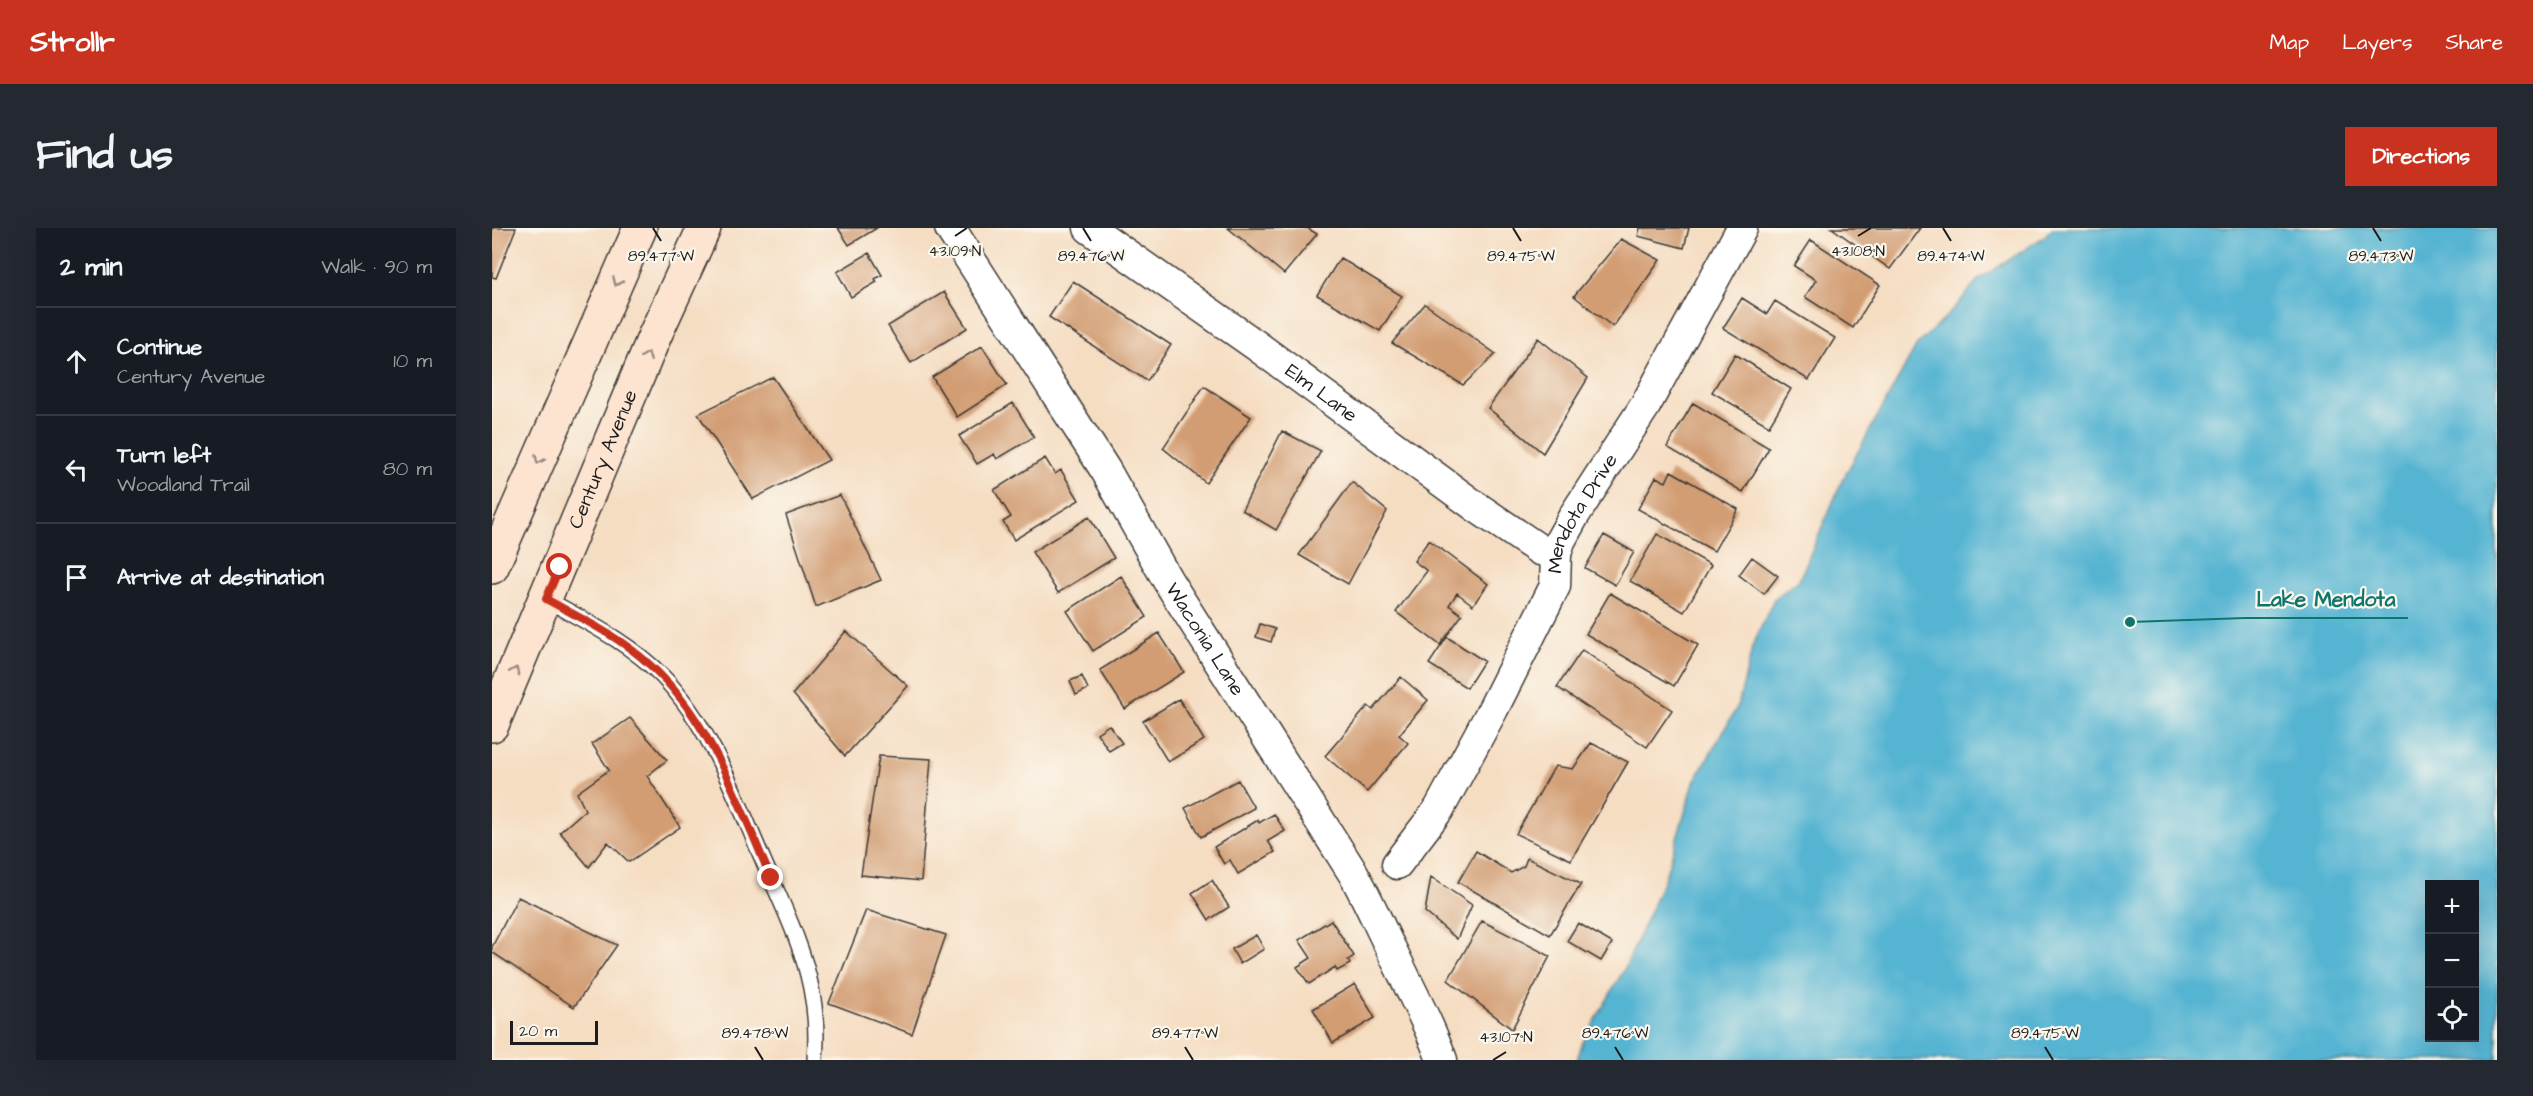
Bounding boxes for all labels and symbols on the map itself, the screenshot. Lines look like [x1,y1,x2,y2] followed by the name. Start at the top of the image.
[929,241,981,262] text: 43.109°N
[1831,241,1885,262] text: 43.108°N
[628,246,694,267] text: 89.477°W
[1058,246,1124,267] text: 89.476°W
[1487,246,1555,267] text: 89.475°W
[1917,246,1985,267] text: 89.474°W
[2349,246,2413,267] text: 89.473°W
[612,275,624,286] one-way arrow
[640,351,652,362] one-way arrow
[1279,357,1363,429] street label: Elm Lane
[562,385,645,533] street label: Century Avenue
[1541,448,1625,574] street label: Mendota Drive
[534,454,546,465] one-way arrow
[546,553,572,579] route start
[1159,577,1251,701] street label: Waconia Lane
[2245,579,2408,618] callout: Lake Mendota
[2257,585,2396,614] text: Lake Mendota
[508,667,520,678] one-way arrow
[757,864,783,890] route end
[510,1018,598,1046] scale bar
[722,1023,788,1044] text: 89.478°W
[1152,1023,1218,1044] text: 89.477°W
[1582,1023,1648,1044] text: 89.476°W
[2011,1023,2079,1044] text: 89.475°W
[1479,1027,1533,1048] text: 43.107°N

